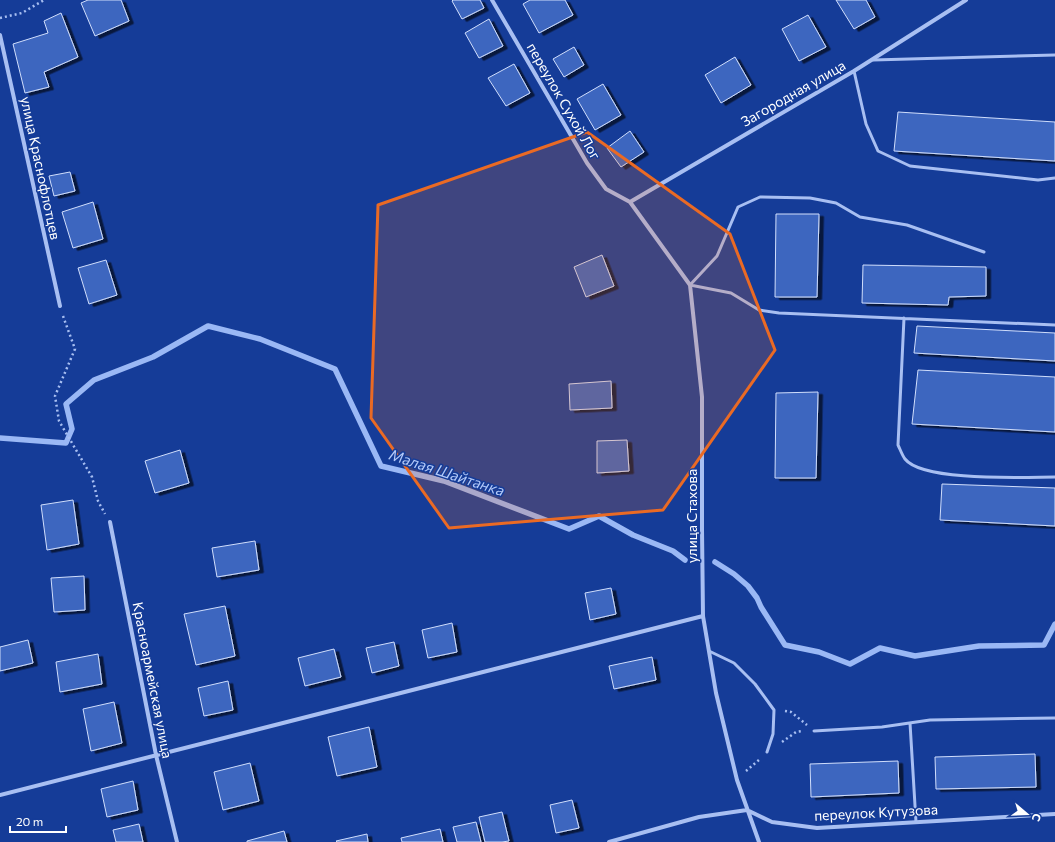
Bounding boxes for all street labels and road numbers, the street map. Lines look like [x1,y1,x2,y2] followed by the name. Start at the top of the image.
[524,40,604,162] street label: переулок Сухой Лог
[738,56,848,130] street label: Загородная улица
[18,95,64,241] street label: улица Краснофлотцев
[683,469,700,563] street label: улица Стахова
[129,600,177,760] street label: Красноармейская улица
[814,800,938,824] street label: переулок Кутузова

